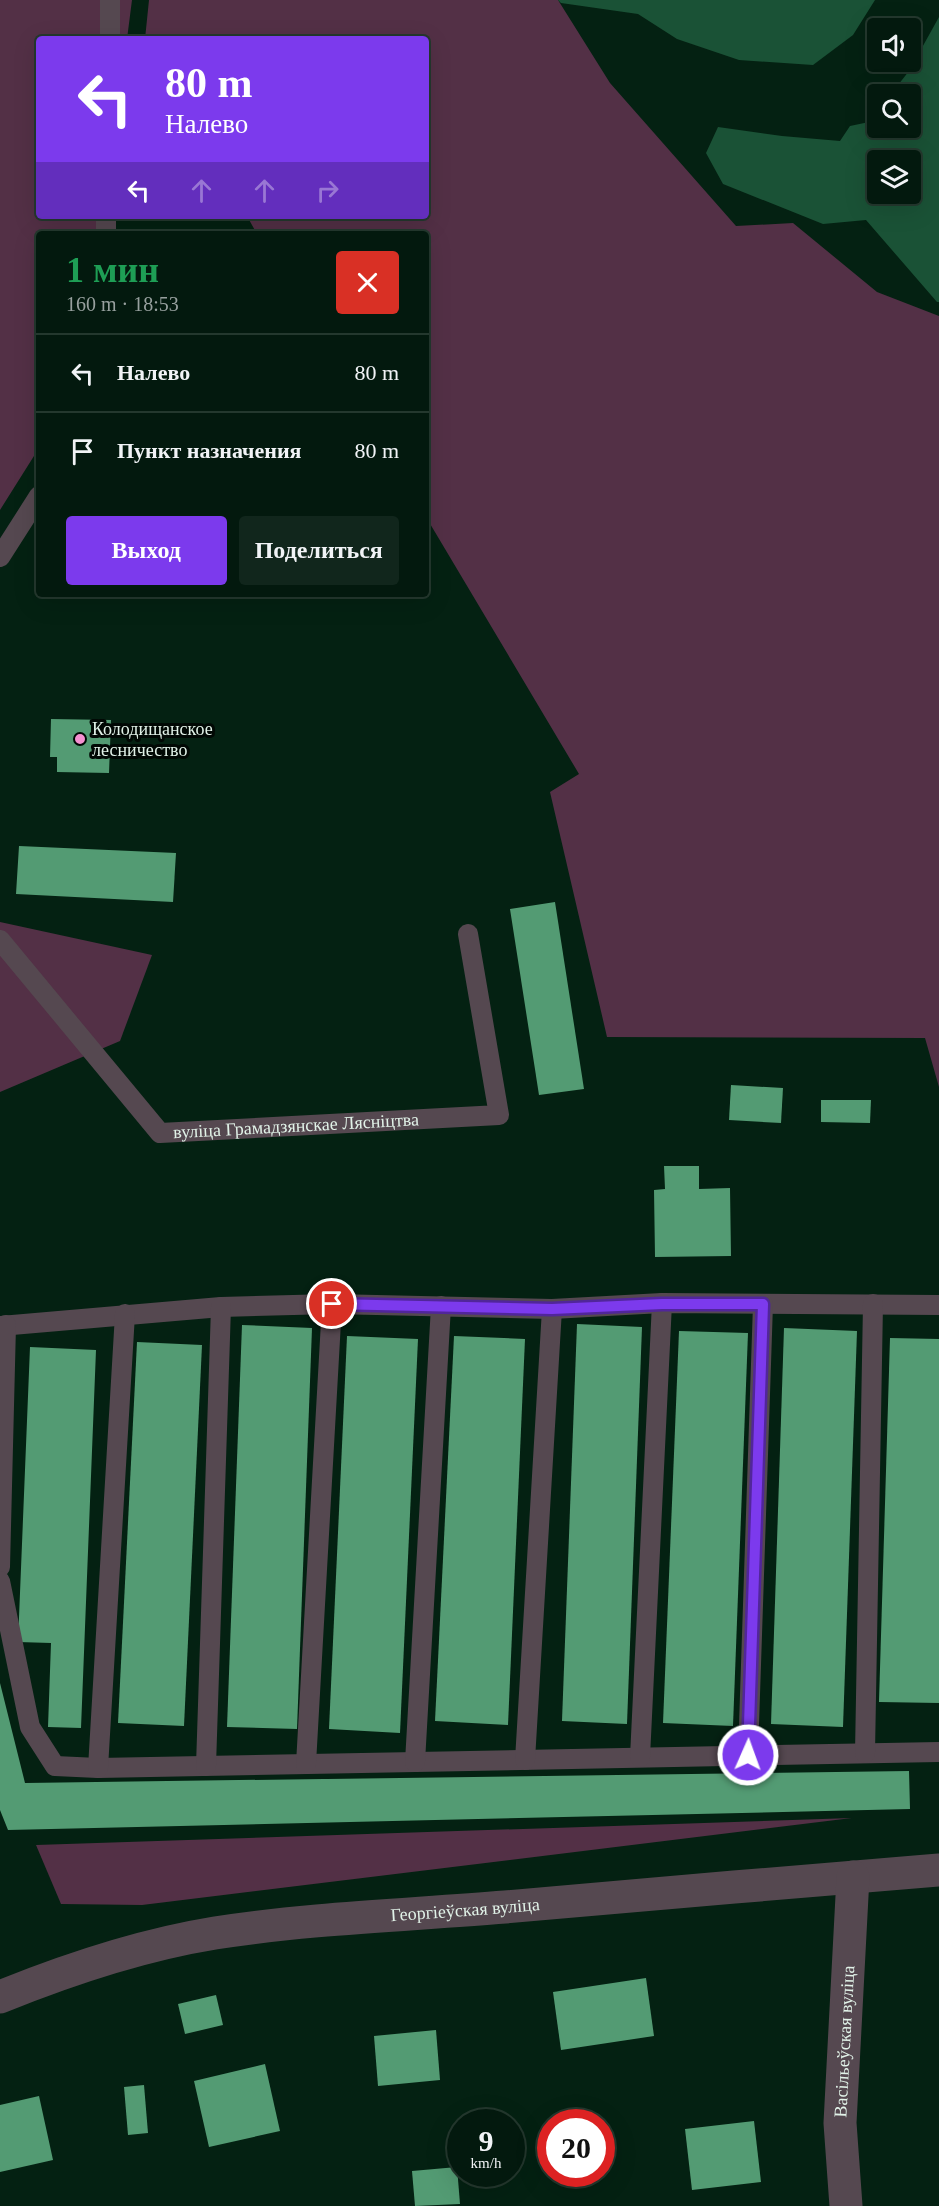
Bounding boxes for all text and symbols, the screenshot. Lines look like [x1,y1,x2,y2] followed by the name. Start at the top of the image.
[867,18,921,204] map controls
[867,18,921,72] button: sound
[66,60,144,138] icon: left
[165,60,253,106] text: 80 m
[867,84,921,138] button: search
[165,109,248,139] text: Налево
[867,150,921,204] button: layers
[122,174,155,207] icon: left
[185,174,218,207] icon: ahead
[248,174,281,207] icon: ahead
[311,174,344,207] icon: right
[66,250,159,290] text: 1 мин
[336,251,399,314] button: close
[66,293,179,315] text: 160 m · 18:53
[66,357,99,390] icon: left
[117,360,190,385] text: Налево
[354,360,399,385] text: 80 m
[66,435,99,468] icon: arrive
[117,438,302,463] text: Пункт назначения
[354,438,399,463] text: 80 m
[66,516,227,585] button: Выход
[239,516,399,585] button: Поделиться
[92,719,213,760] place label: Колодищанское лесничество
[73,732,87,746] marker: Колодищанское лесничество
[173,1109,420,1142] street label: вуліца Грамадзянскае Лясніцтва
[306,1278,357,1329] pin
[315,1287,348,1320] icon: arrive
[716,1723,780,1787] position arrow
[390,1894,540,1925] street label: Георгіеўская вуліца
[830,1965,858,2118] street label: Васільеўская вуліца
[537,2109,615,2187] speed limit sign: 20
[479,2124,494,2157] text: 9
[471,2155,501,2171] text: km/h

